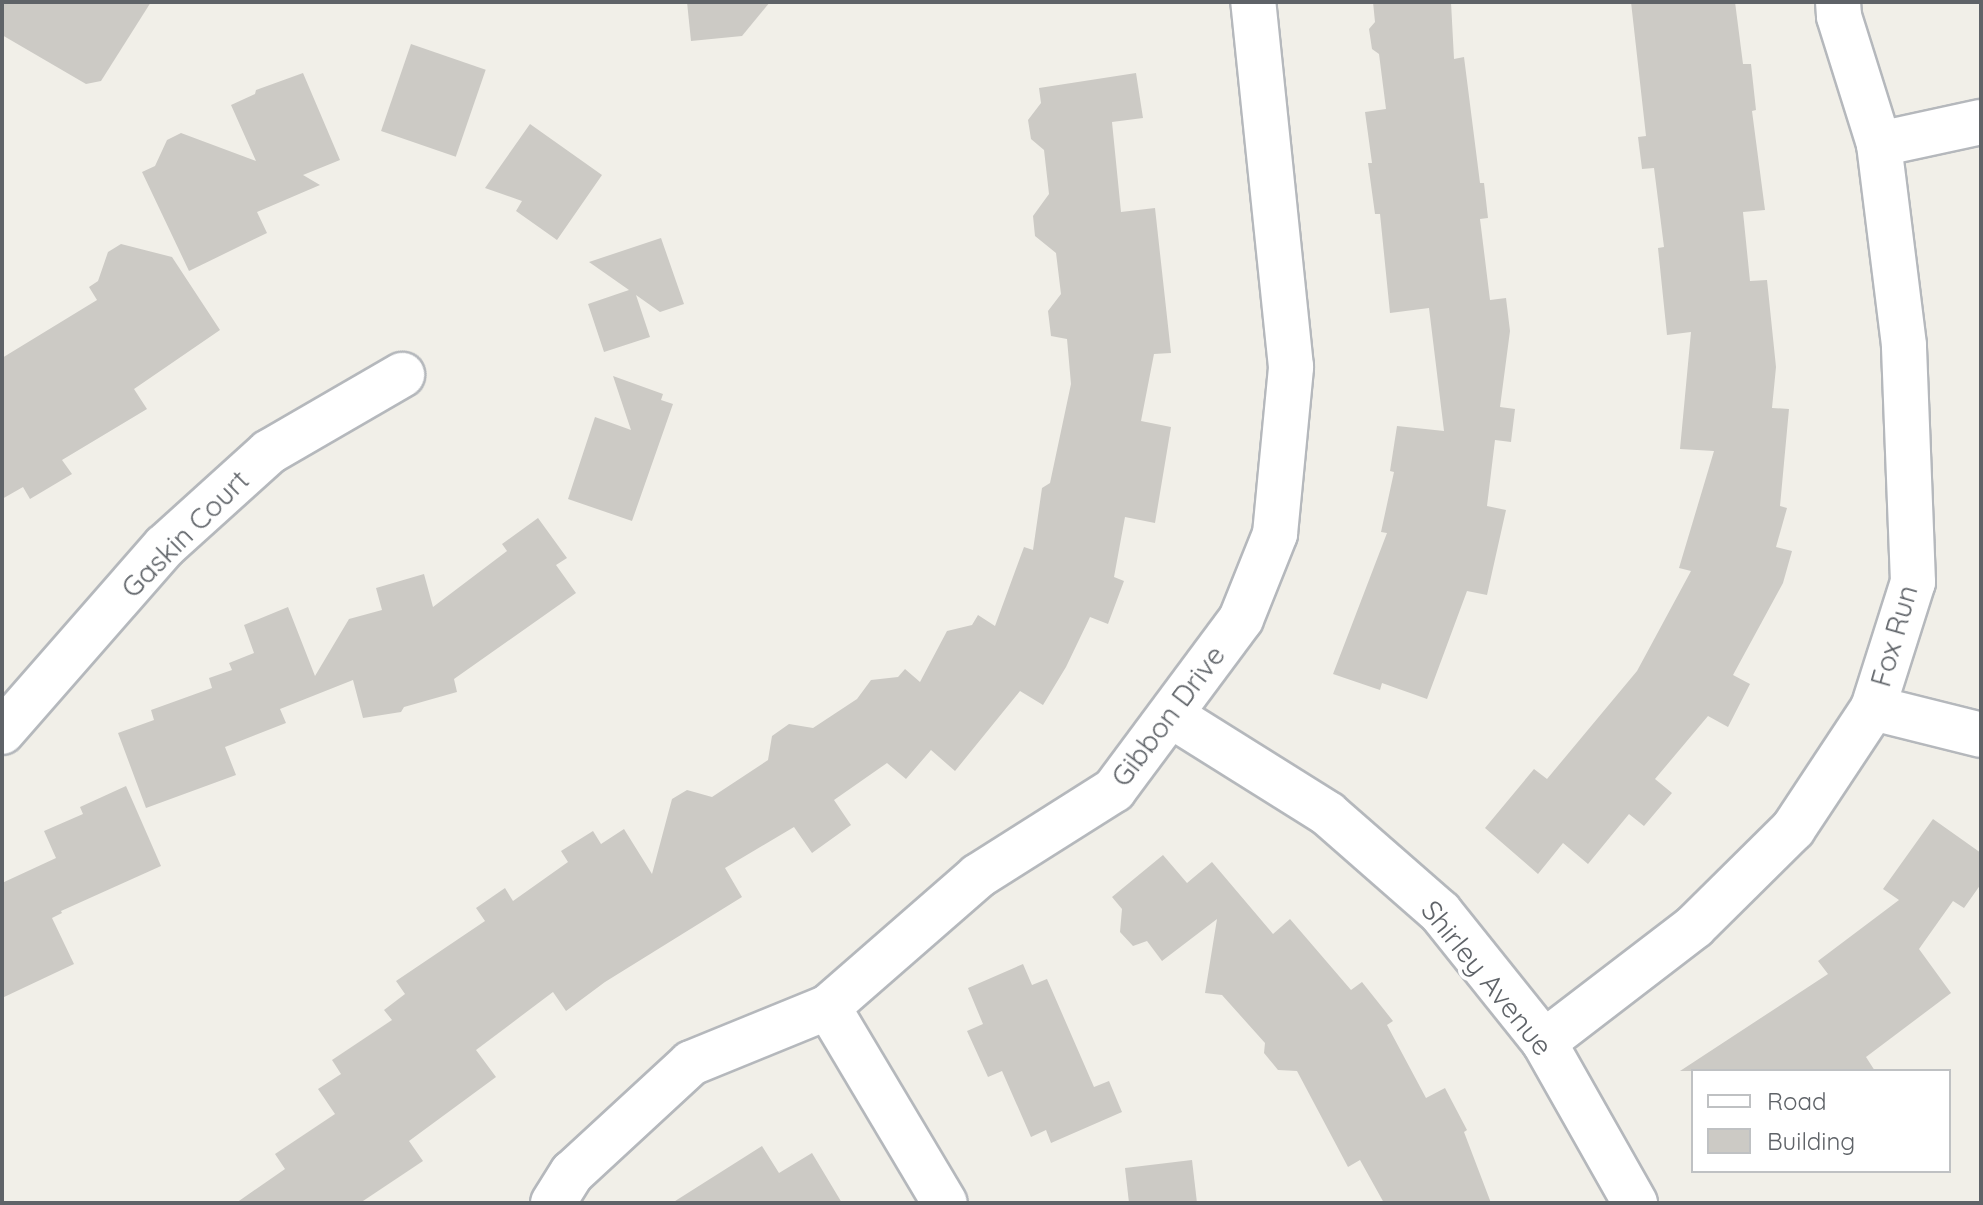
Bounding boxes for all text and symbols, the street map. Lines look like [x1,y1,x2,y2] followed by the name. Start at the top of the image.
[114,463,256,605] street label: Gaskin Court
[1864,581,1924,691] street label: Fox Run
[1104,639,1232,793] street label: Gibbon Drive
[1414,894,1560,1062] street label: Shirley Avenue
[1691,1069,1951,1173] legend
[1767,1086,1827,1116] text: Road
[1767,1126,1855,1156] text: Building

